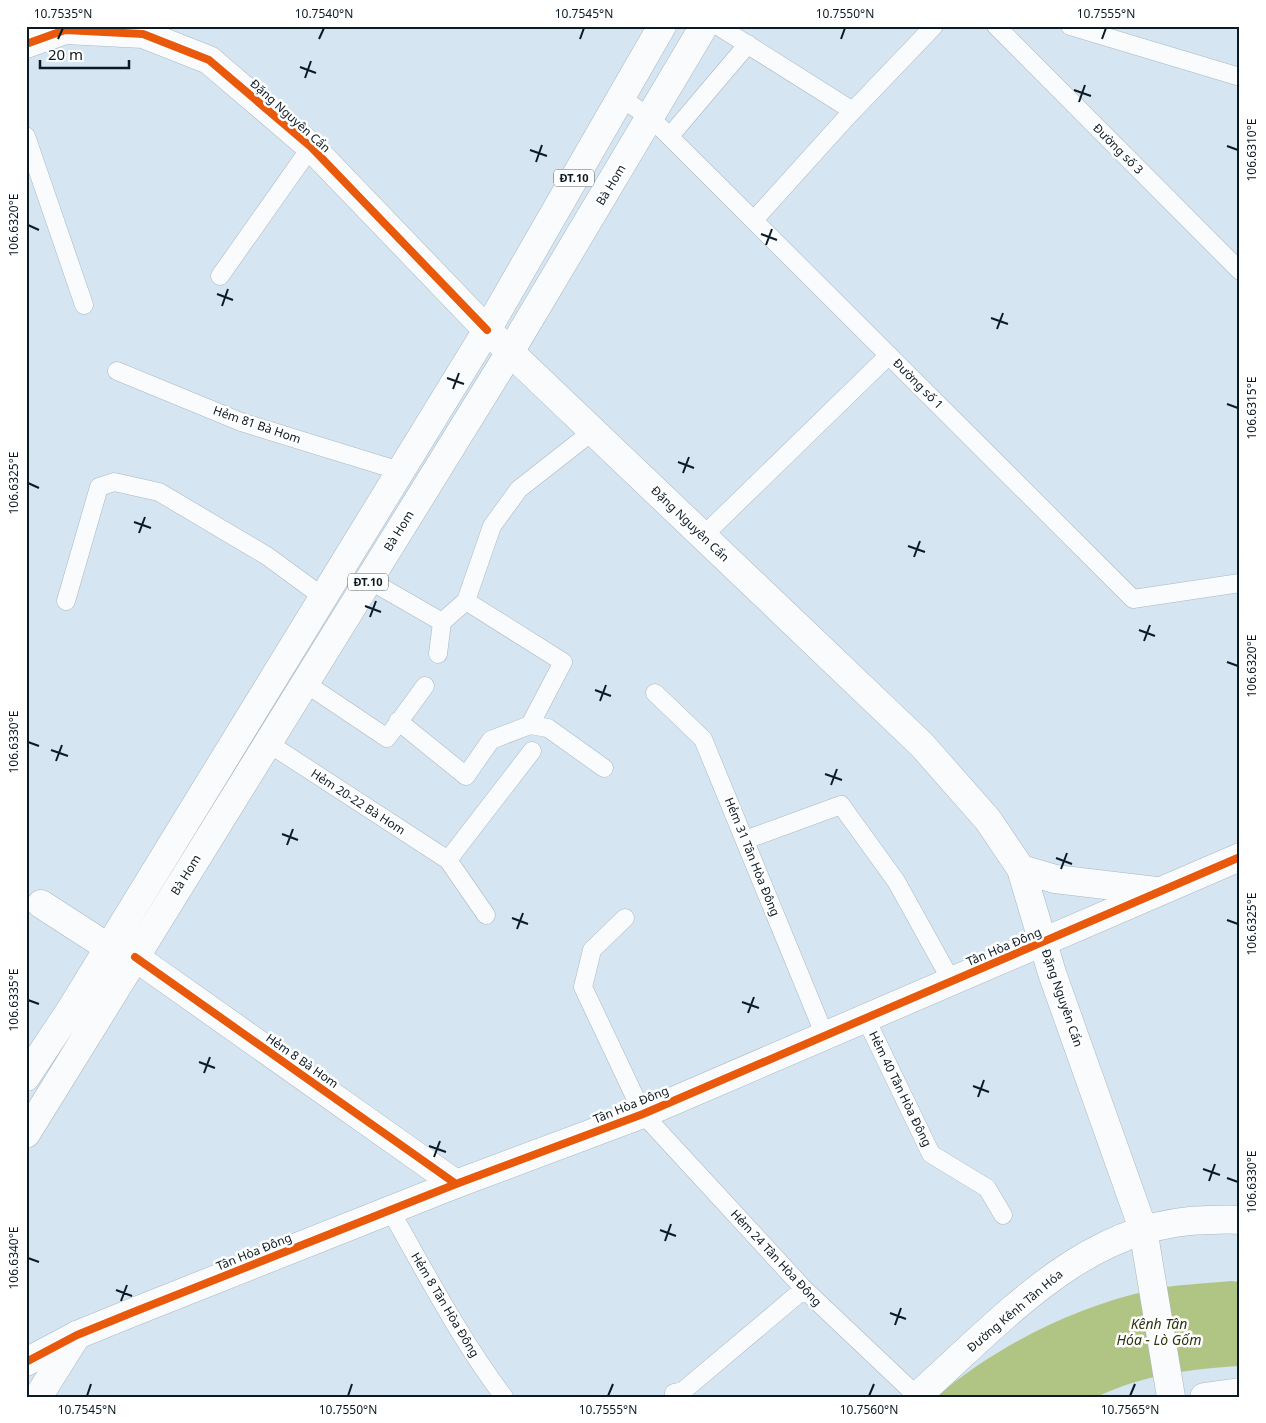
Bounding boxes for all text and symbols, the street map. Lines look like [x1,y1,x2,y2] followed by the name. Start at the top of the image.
[34,5,92,22] text: 10.7535°N
[295,5,353,22] text: 10.7540°N
[555,5,613,22] text: 10.7545°N
[816,5,874,22] text: 10.7550°N
[1077,5,1135,22] text: 10.7555°N
[40,38,129,70] scale bar
[48,44,83,64] text: 20 m
[247,75,334,156] street label: Đặng Nguyên Cẩn
[1243,118,1260,182] text: 106.6310°E
[1089,120,1147,178] street label: Đường số 3
[592,161,629,208] street label: Bà Hom
[554,170,594,187] road number: ĐT.10
[5,193,22,257] text: 106.6320°E
[889,355,947,413] street label: Đường số 1
[1243,376,1260,440] text: 106.6315°E
[211,402,303,448] street label: Hẻm 81 Bà Hom
[5,451,22,515] text: 106.6325°E
[648,482,733,565] street label: Đặng Nguyên Cẩn
[379,507,418,554] street label: Bà Hom
[348,574,388,590] road number: ĐT.10
[1243,634,1260,698] text: 106.6320°E
[5,710,22,774] text: 106.6330°E
[308,765,409,839] street label: Hẻm 20-22 Bà Hom
[721,795,784,919] street label: Hẻm 31 Tân Hòa Đông
[166,851,205,898] street label: Bà Hom
[1243,892,1260,956] text: 106.6325°E
[964,923,1044,970] street label: Tân Hòa Đông
[1038,947,1087,1049] street label: Đặng Nguyên Cẩn
[5,968,22,1032] text: 106.6335°E
[865,1028,936,1149] street label: Hẻm 40 Tân Hòa Đông
[263,1029,342,1092] street label: Hẻm 8 Bà Hom
[591,1082,671,1127] street label: Tân Hòa Đông
[1243,1150,1260,1214] text: 106.6330°E
[727,1206,826,1310] street label: Hẻm 24 Tân Hòa Đông
[5,1226,22,1290] text: 106.6340°E
[214,1229,294,1274] street label: Tân Hòa Đông
[407,1249,484,1360] street label: Hẻm 8 Tân Hòa Đông
[963,1265,1066,1356] street label: Đường Kênh Tân Hóa
[1117,1314,1201,1349] water label: Kênh Tân Hóa - Lò Gốm
[58,1401,116,1418] text: 10.7545°N
[319,1401,377,1418] text: 10.7550°N
[579,1401,637,1418] text: 10.7555°N
[840,1401,898,1418] text: 10.7560°N
[1101,1401,1159,1418] text: 10.7565°N

